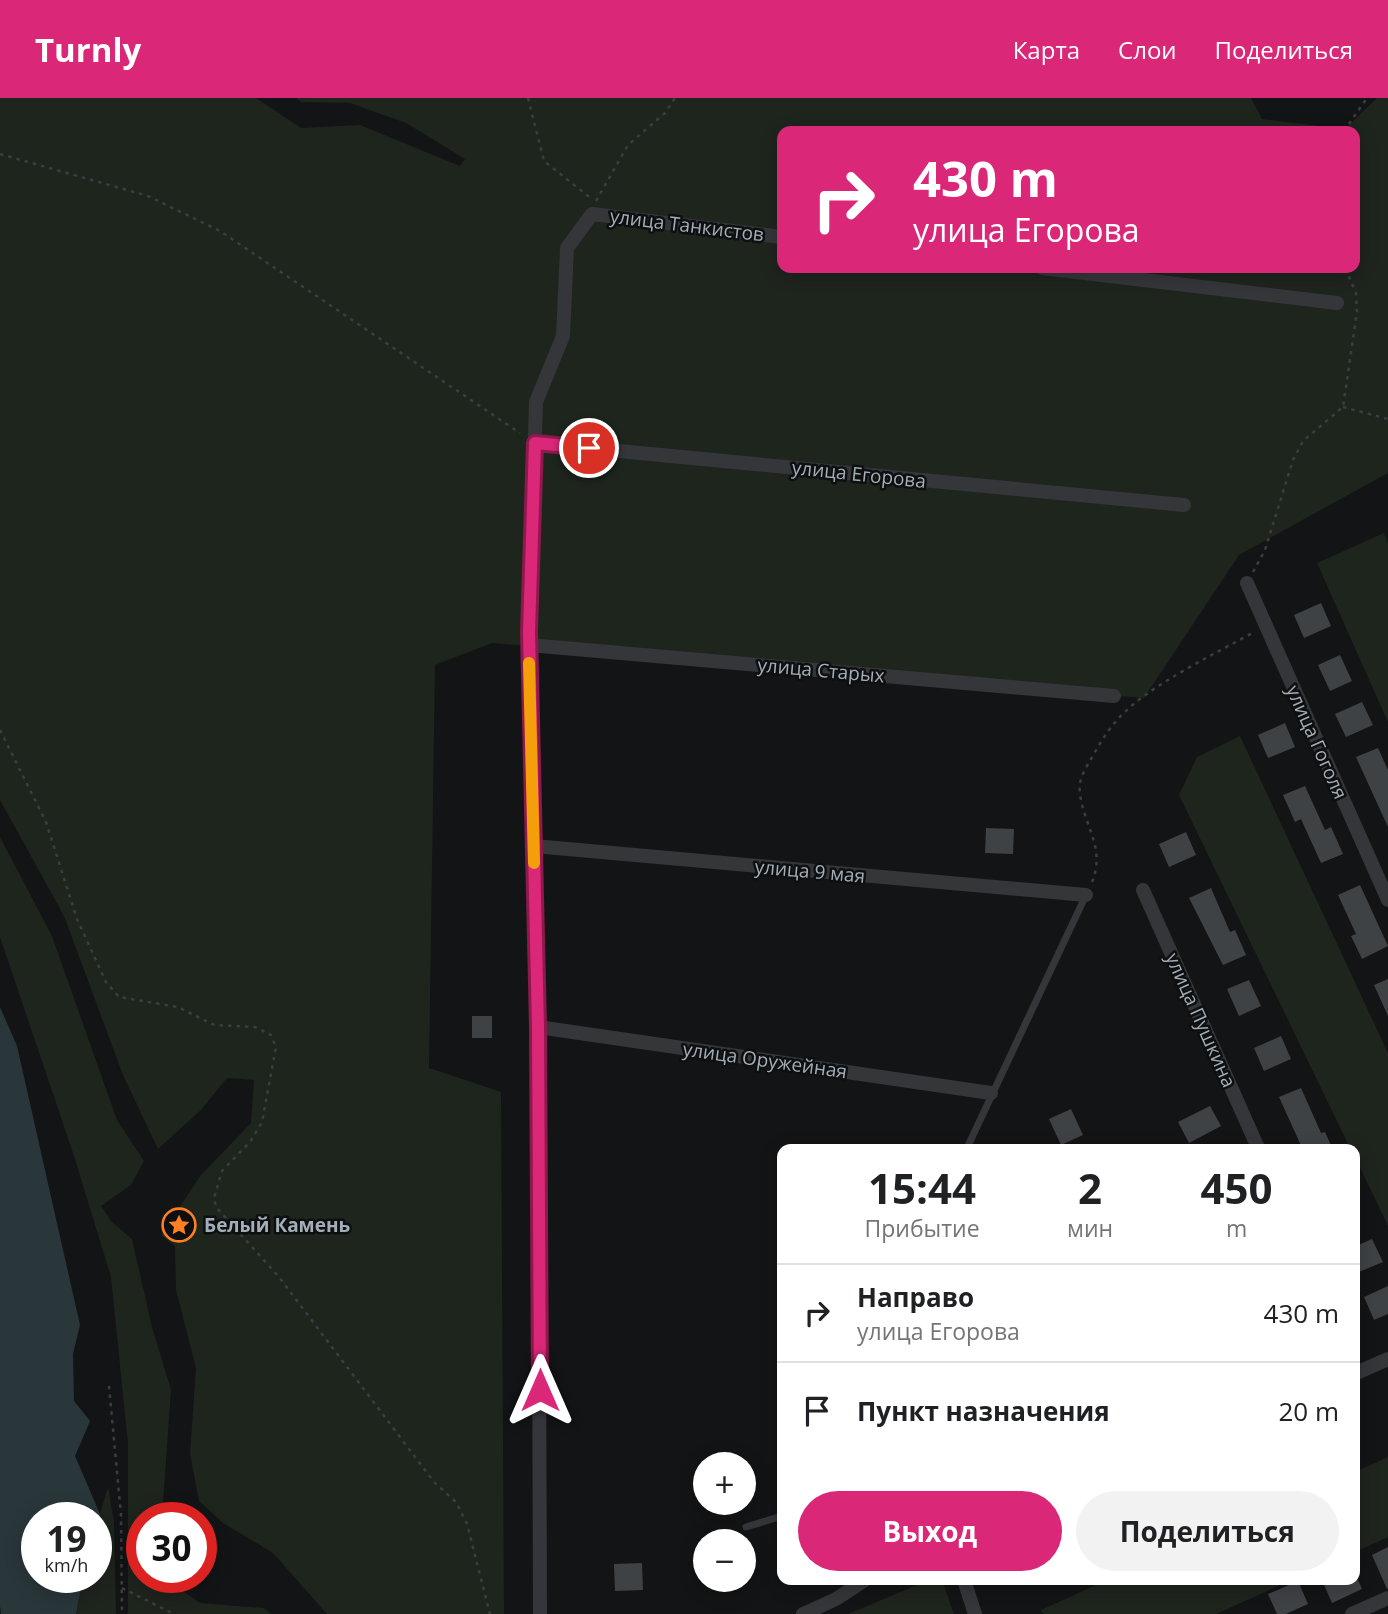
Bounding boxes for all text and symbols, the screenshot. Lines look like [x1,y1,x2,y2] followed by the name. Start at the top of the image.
[35,27,141,72] text: Turnly
[1013,33,1080,66] text: Карта
[1118,33,1177,66] text: Слои
[1215,33,1353,66] text: Поделиться
[913,145,1058,211] text: 430 m
[798,154,889,245] icon: right
[608,203,766,247] street label: улица Танкистов
[913,208,1140,251] text: улица Егорова
[559,418,619,478] pin
[570,429,608,467] icon: arrive
[791,454,927,494] street label: улица Егорова
[756,651,886,689] street label: улица Старых
[1280,681,1354,803] street label: улица Гоголя
[754,853,866,889] street label: улица 9 мая
[1160,949,1242,1091] street label: улица Пушкина
[681,1036,849,1084] street label: улица Оружейная
[868,1159,976,1216] text: 15:44
[1078,1159,1102,1216] text: 2
[1201,1159,1273,1216] text: 450
[160,1206,198,1244] place icon: Белый Камень
[204,1212,350,1238] place label: Белый Камень
[864,1212,980,1244] text: Прибытие
[1067,1212,1113,1244] text: мин
[1226,1212,1247,1244] text: m
[857,1279,974,1315] text: Направо
[798,1294,836,1332] icon: right
[1264,1295,1339,1331] text: 430 m
[857,1315,1020,1347] text: улица Егорова
[503,1353,577,1427] position arrow
[798,1392,836,1430] icon: arrive
[857,1393,1110,1429] text: Пункт назначения
[1278,1393,1339,1429] text: 20 m
[693,1452,756,1592] map controls
[693,1452,756,1515] button: +
[798,1491,1062,1571] button: Выход
[1076,1491,1339,1571] button: Поделиться
[126,1502,217,1593] speed limit sign: 30
[46,1515,87,1562] text: 19
[693,1529,756,1592] button: −
[45,1553,88,1577] text: km/h

